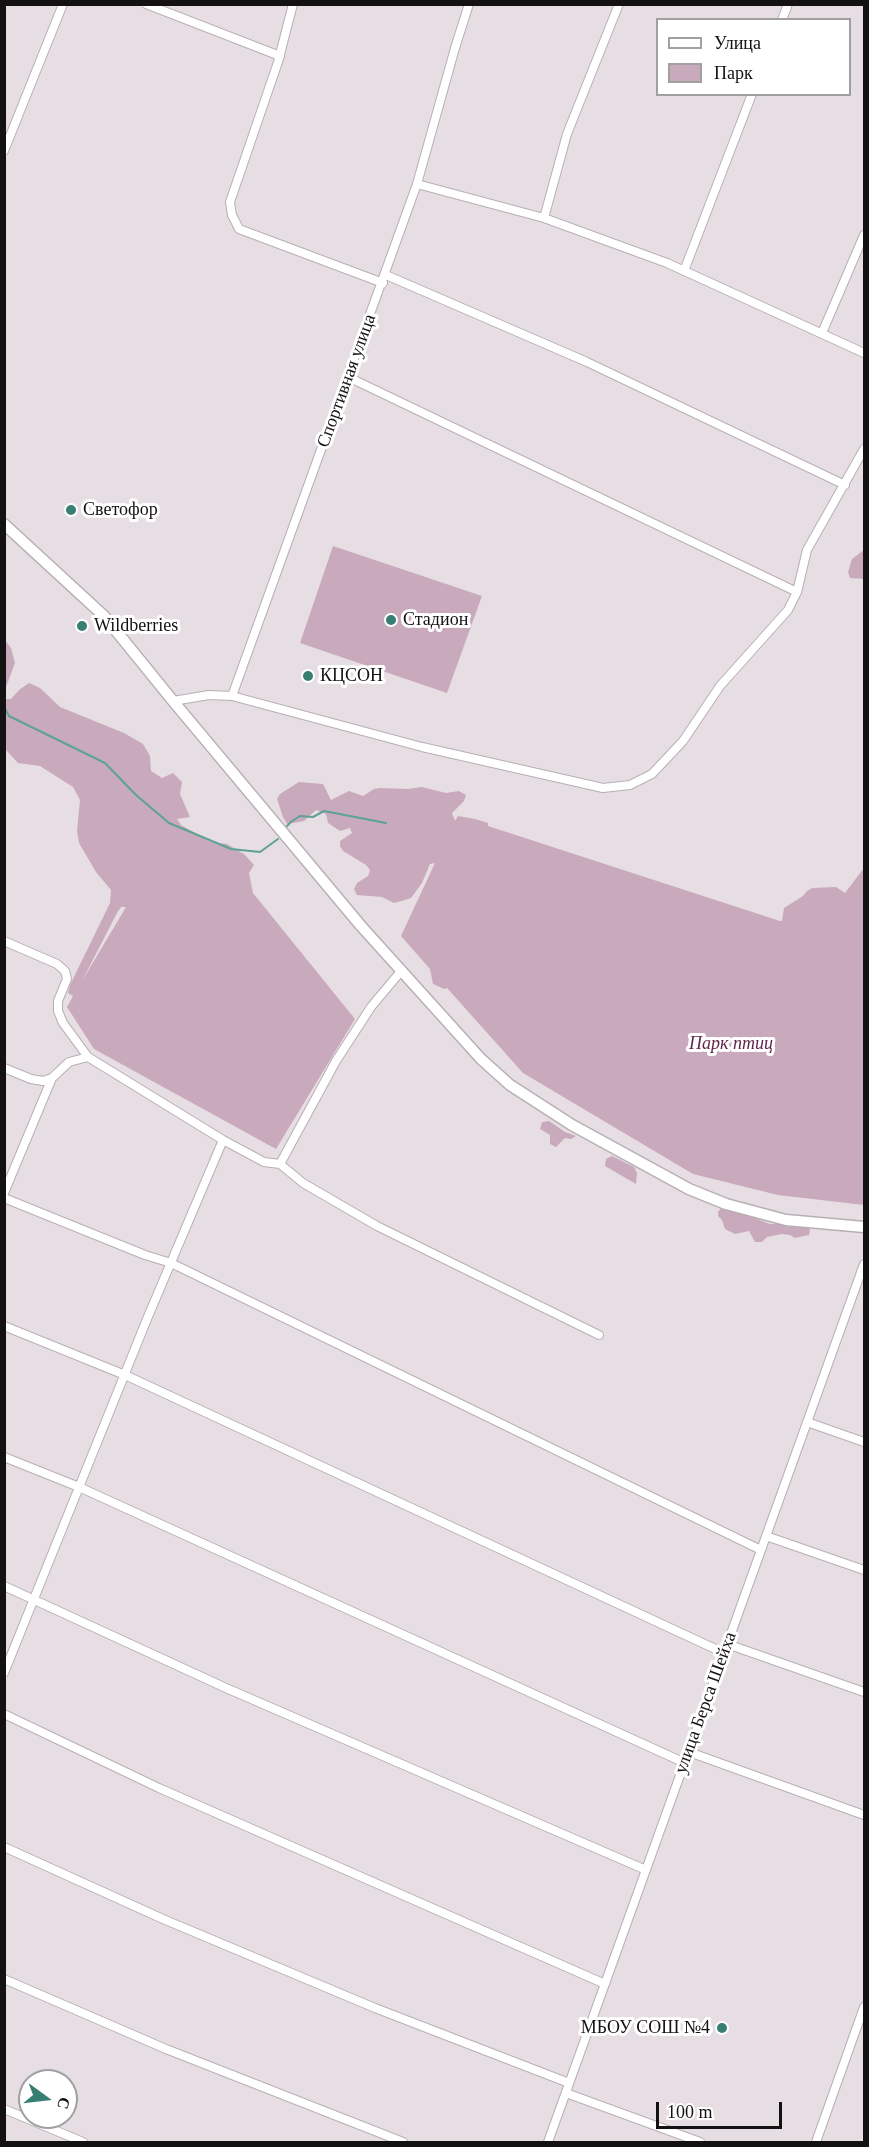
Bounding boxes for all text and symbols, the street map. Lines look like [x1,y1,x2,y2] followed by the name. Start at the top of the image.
[656,18,851,96] legend
[714,33,761,53] text: Улица
[714,63,753,83] text: Парк
[313,311,381,451] street label: Спортивная улица
[83,499,158,521] place label: Светофор
[64,503,78,517] marker: Светофор
[403,609,468,631] place label: Стадион
[384,613,398,627] marker: Стадион
[94,615,178,637] place label: Wildberries
[75,619,89,633] marker: Wildberries
[320,665,383,687] place label: КЦСОН
[301,669,315,683] marker: КЦСОН
[689,1033,773,1055] park label: Парк птиц
[670,1629,742,1777] street label: улица Берса Шейха
[581,2017,710,2039] place label: МБОУ СОШ №4
[715,2021,729,2035] marker: МБОУ СОШ №4
[18,2069,78,2129] north arrow
[659,2090,785,2128] scale bar
[54,2095,74,2111] text: С
[667,2102,713,2122] text: 100 m

